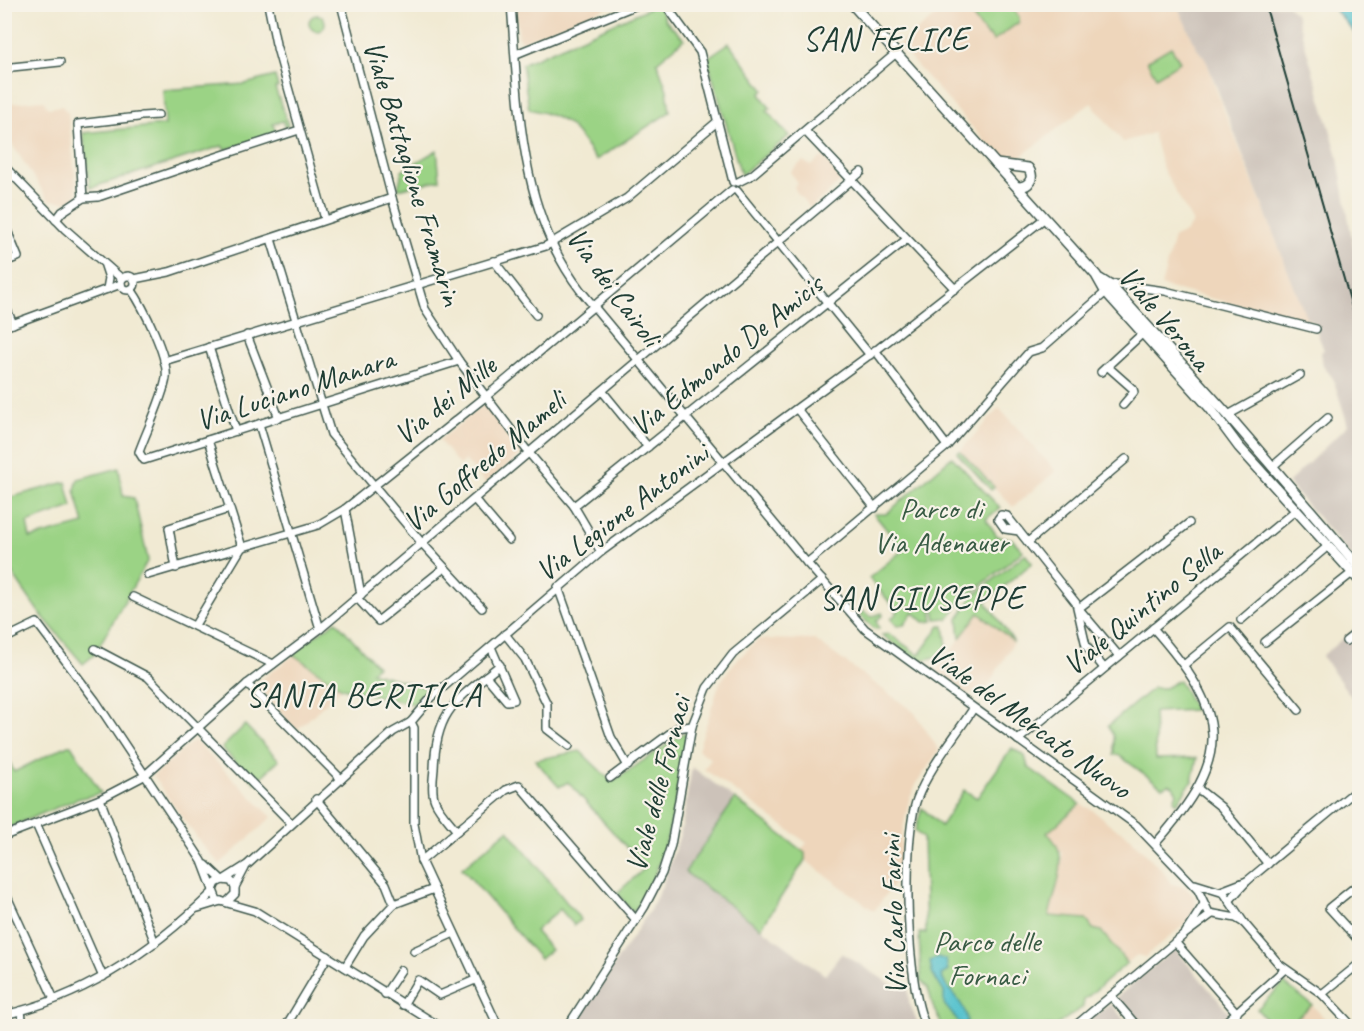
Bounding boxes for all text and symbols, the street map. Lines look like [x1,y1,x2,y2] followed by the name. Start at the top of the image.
[803,18,972,60] district label: SAN FELICE
[355,36,472,311] street label: Viale Battaglione Framarin
[558,220,672,357] street label: Via dei Cairoli
[1110,258,1222,380] street label: Viale Verona
[622,264,832,445] street label: Via Edmondo De Amicis
[191,338,402,439] street label: Via Luciano Manara
[386,346,506,453] street label: Via dei Mille
[395,379,576,540] street label: Via Goffredo Mameli
[528,432,719,589] street label: Via Legione Antonini
[874,489,1010,561] park label: Parco di Via Adenauer
[1055,531,1231,683] street label: Viale Quintino Sella
[820,577,1027,619] district label: SAN GIUSEPPE
[921,635,1140,808] street label: Viale del Mercato Nuovo
[246,674,482,716] district label: SANTA BERTILLA
[616,689,701,876] street label: Viale delle Fornaci
[871,831,915,996] street label: Via Carlo Farini
[934,922,1042,994] park label: Parco delle Fornaci

